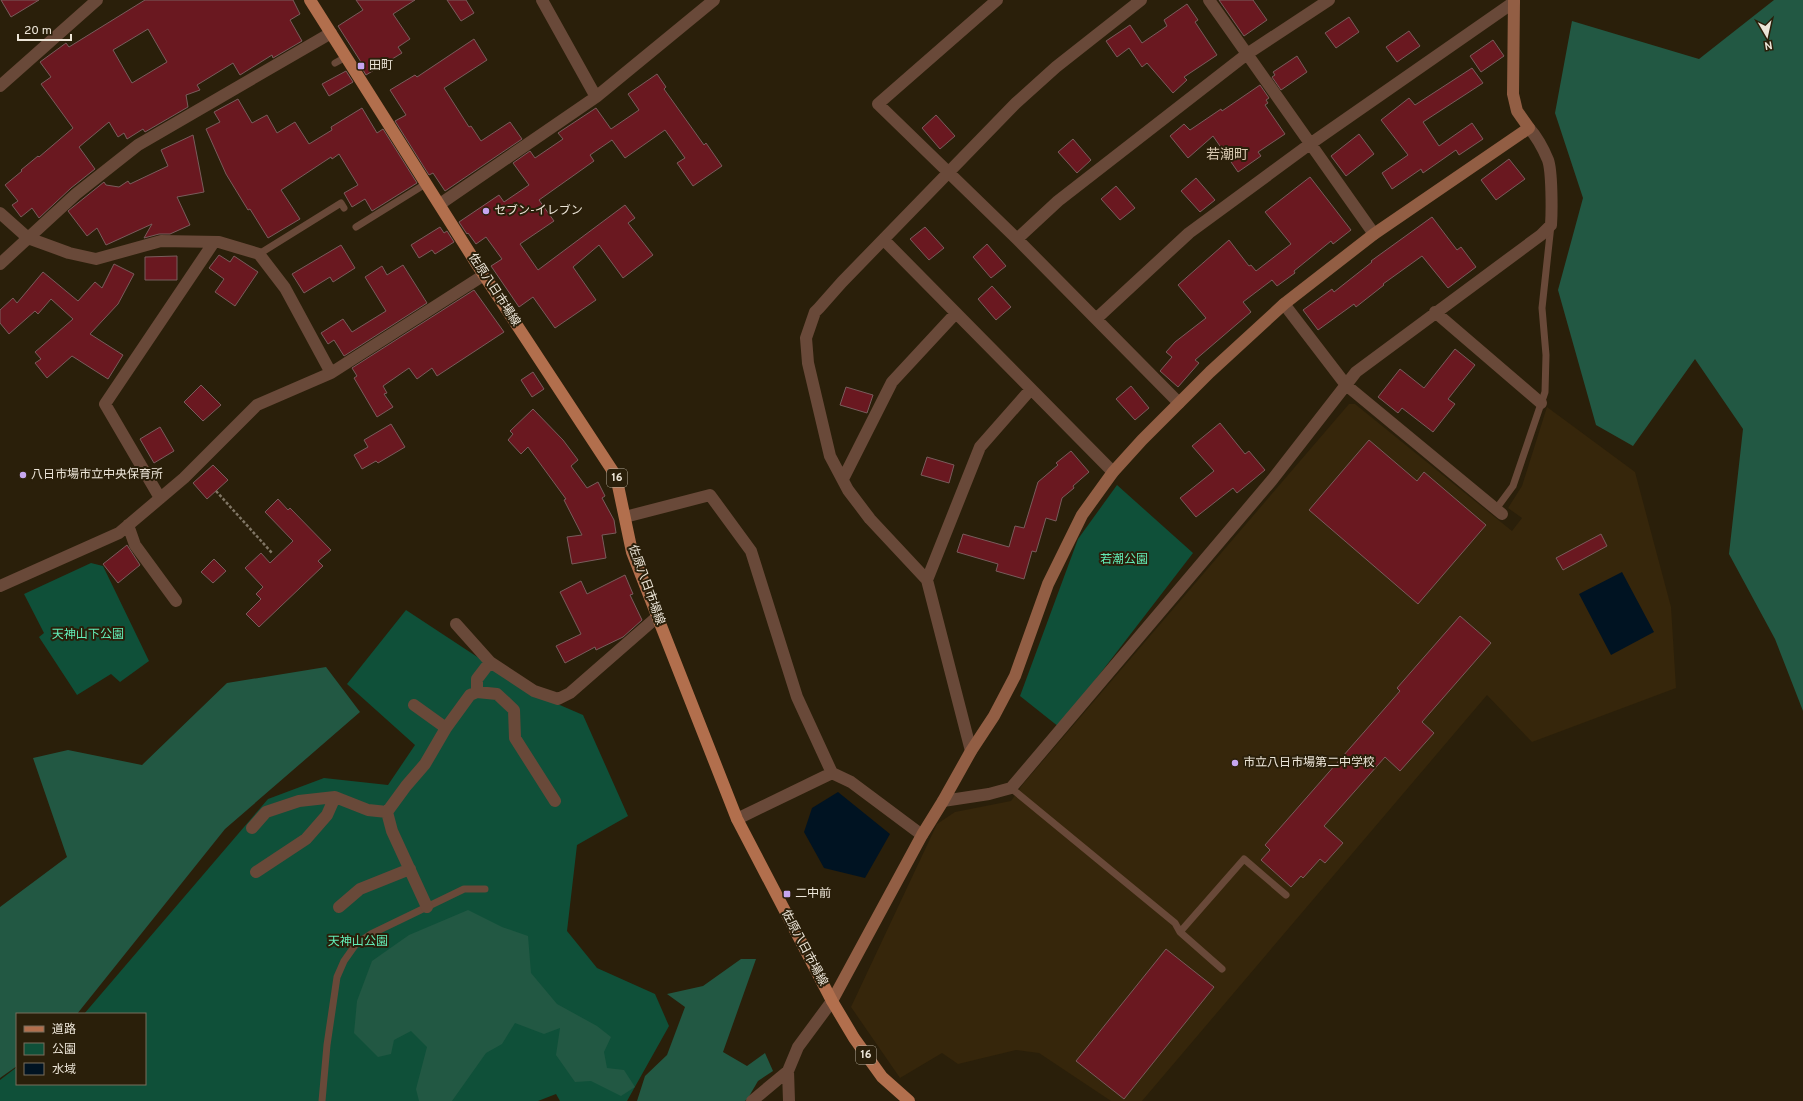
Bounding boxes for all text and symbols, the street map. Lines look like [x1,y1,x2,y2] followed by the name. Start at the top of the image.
[18,16,71,42] scale bar
[1747,16,1787,56] north arrow
[24,23,52,39] text: 20 m
[1763,37,1773,52] text: N
[369,58,393,74] place label: 田町
[356,61,366,71] marker: 田町
[1206,147,1248,164] district label: 若潮町
[494,203,583,219] place label: セブン-イレブン
[481,206,491,216] marker: セブン-イレブン
[464,250,524,330] street label: 佐原八日市場線
[31,467,163,483] place label: 八日市場市立中央保育所
[607,469,627,487] road number: 16
[18,470,28,480] marker: 八日市場市立中央保育所
[624,543,668,627] street label: 佐原八日市場線
[1100,552,1148,568] park label: 若潮公園
[52,627,124,643] park label: 天神山下公園
[1243,755,1375,771] place label: 市立八日市場第二中学校
[1230,758,1240,768] marker: 市立八日市場第二中学校
[795,886,831,902] place label: 二中前
[782,889,792,899] marker: 二中前
[777,907,831,989] street label: 佐原八日市場線
[328,934,388,950] park label: 天神山公園
[16,1013,146,1085] legend
[52,1022,76,1038] text: 道路
[52,1042,76,1058] text: 公園
[856,1046,876,1064] road number: 16
[52,1062,76,1078] text: 水域

